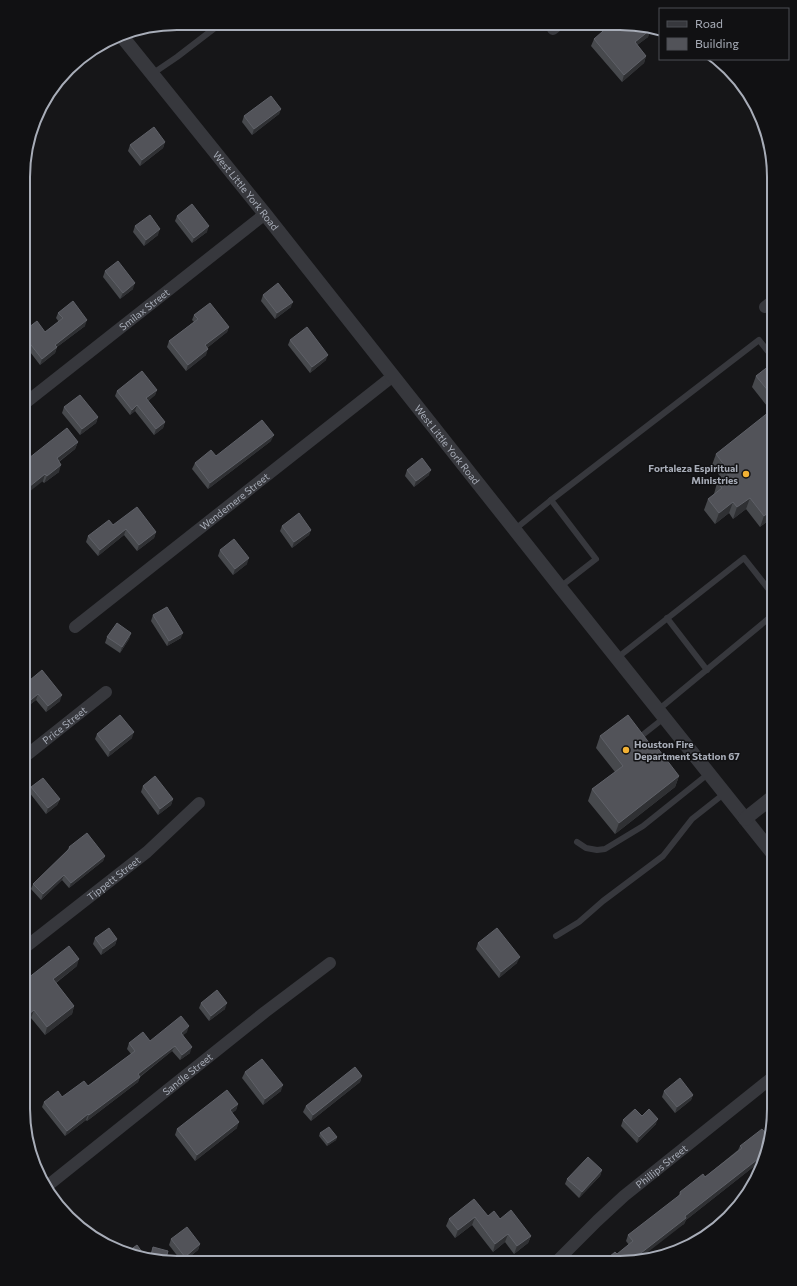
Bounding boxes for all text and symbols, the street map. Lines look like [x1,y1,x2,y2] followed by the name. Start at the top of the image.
[659,8,789,60] legend
[695,16,723,30] text: Road
[695,36,739,50] text: Building
[211,149,282,233] street label: West Little York Road
[117,286,172,333] street label: Smilax Street
[412,402,483,487] street label: West Little York Road
[648,462,738,486] place label: Fortaleza Espiritual Ministries
[741,469,751,479] marker: Fortaleza Espiritual Ministries
[197,470,271,532] street label: Wendemere Street
[40,704,89,746] street label: Price Street
[634,738,740,762] place label: Houston Fire Department Station 67
[621,745,631,755] marker: Houston Fire Department Station 67
[84,854,143,903] street label: Tippett Street
[160,1050,215,1098] street label: Sandle Street
[633,1142,690,1190] street label: Phillips Street

